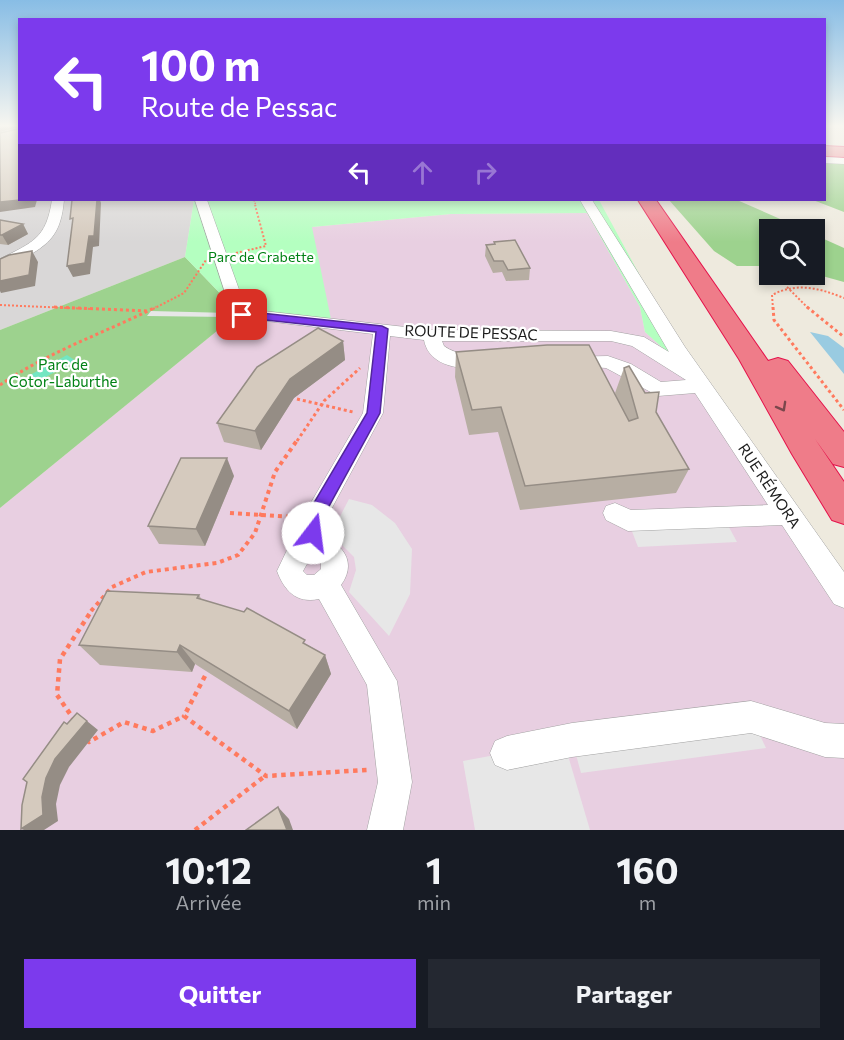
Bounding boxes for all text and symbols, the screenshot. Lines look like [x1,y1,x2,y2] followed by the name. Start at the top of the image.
[141,38,261,90] text: 100 m
[42,42,120,120] icon: left
[141,90,337,123] text: Route de Pessac
[343,156,376,189] icon: left
[406,156,439,189] icon: ahead
[469,156,502,189] icon: right
[759,219,825,285] map controls
[759,219,825,285] button: search
[208,248,314,265] park label: Parc de Crabette
[216,289,267,340] pin
[225,298,258,331] icon: arrive
[404,321,538,343] street label: ROUTE DE PESSAC
[9,355,117,390] park label: Parc de Cotor-Laburthe
[775,401,786,411] one-way arrow
[735,439,806,531] street label: RUE RÉMORA
[281,501,345,565] position arrow
[165,847,252,891] text: 10:12
[426,847,442,891] text: 1
[616,847,679,891] text: 160
[176,890,241,914] text: Arrivée
[417,890,451,914] text: min
[639,890,656,914] text: m
[24,959,416,1028] button: Quitter
[428,959,820,1028] button: Partager

